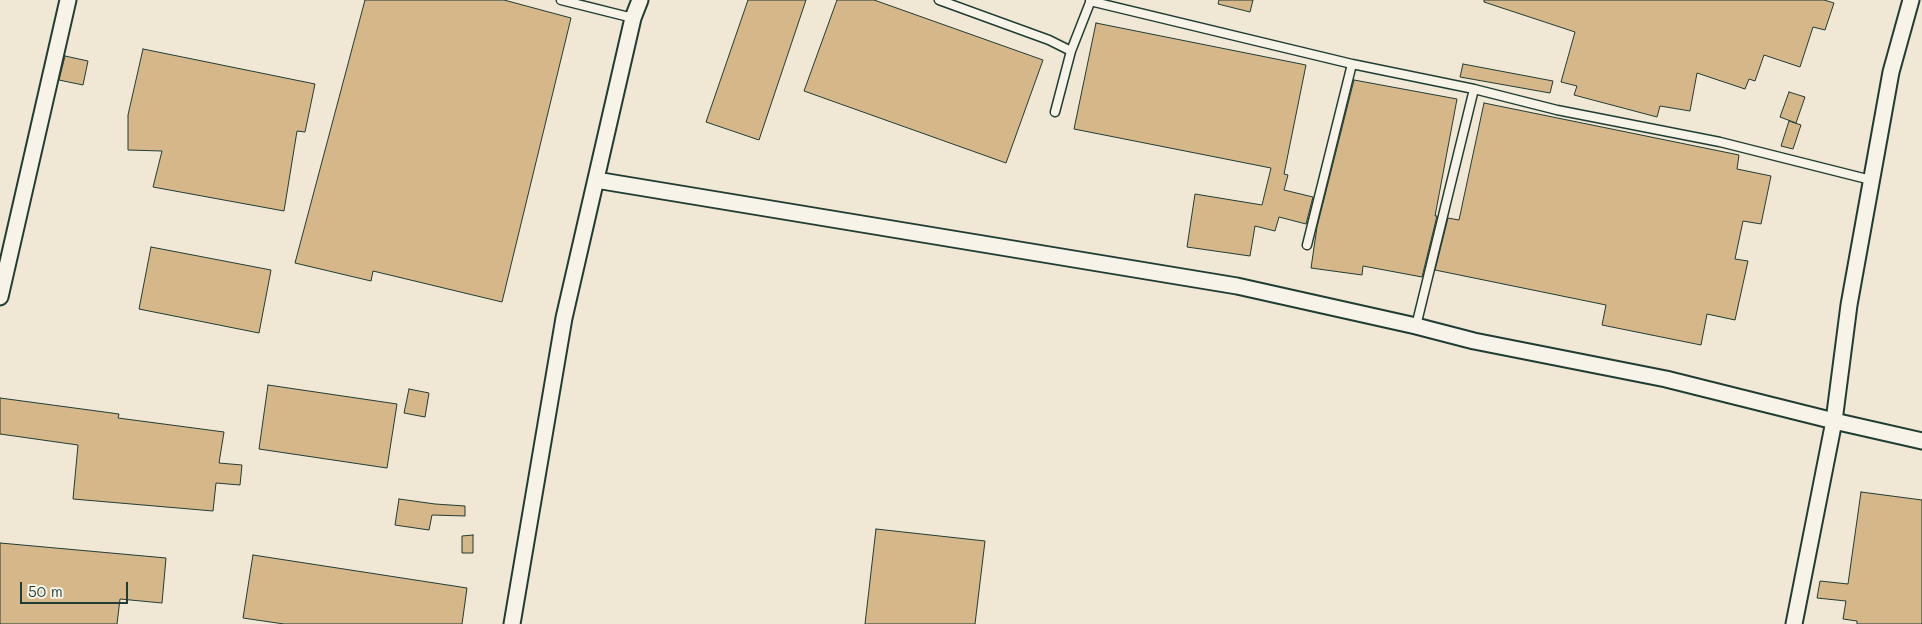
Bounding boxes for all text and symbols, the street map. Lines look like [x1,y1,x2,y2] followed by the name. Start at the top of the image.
[22,572,130,604] scale bar
[28,581,63,601] text: 50 m

